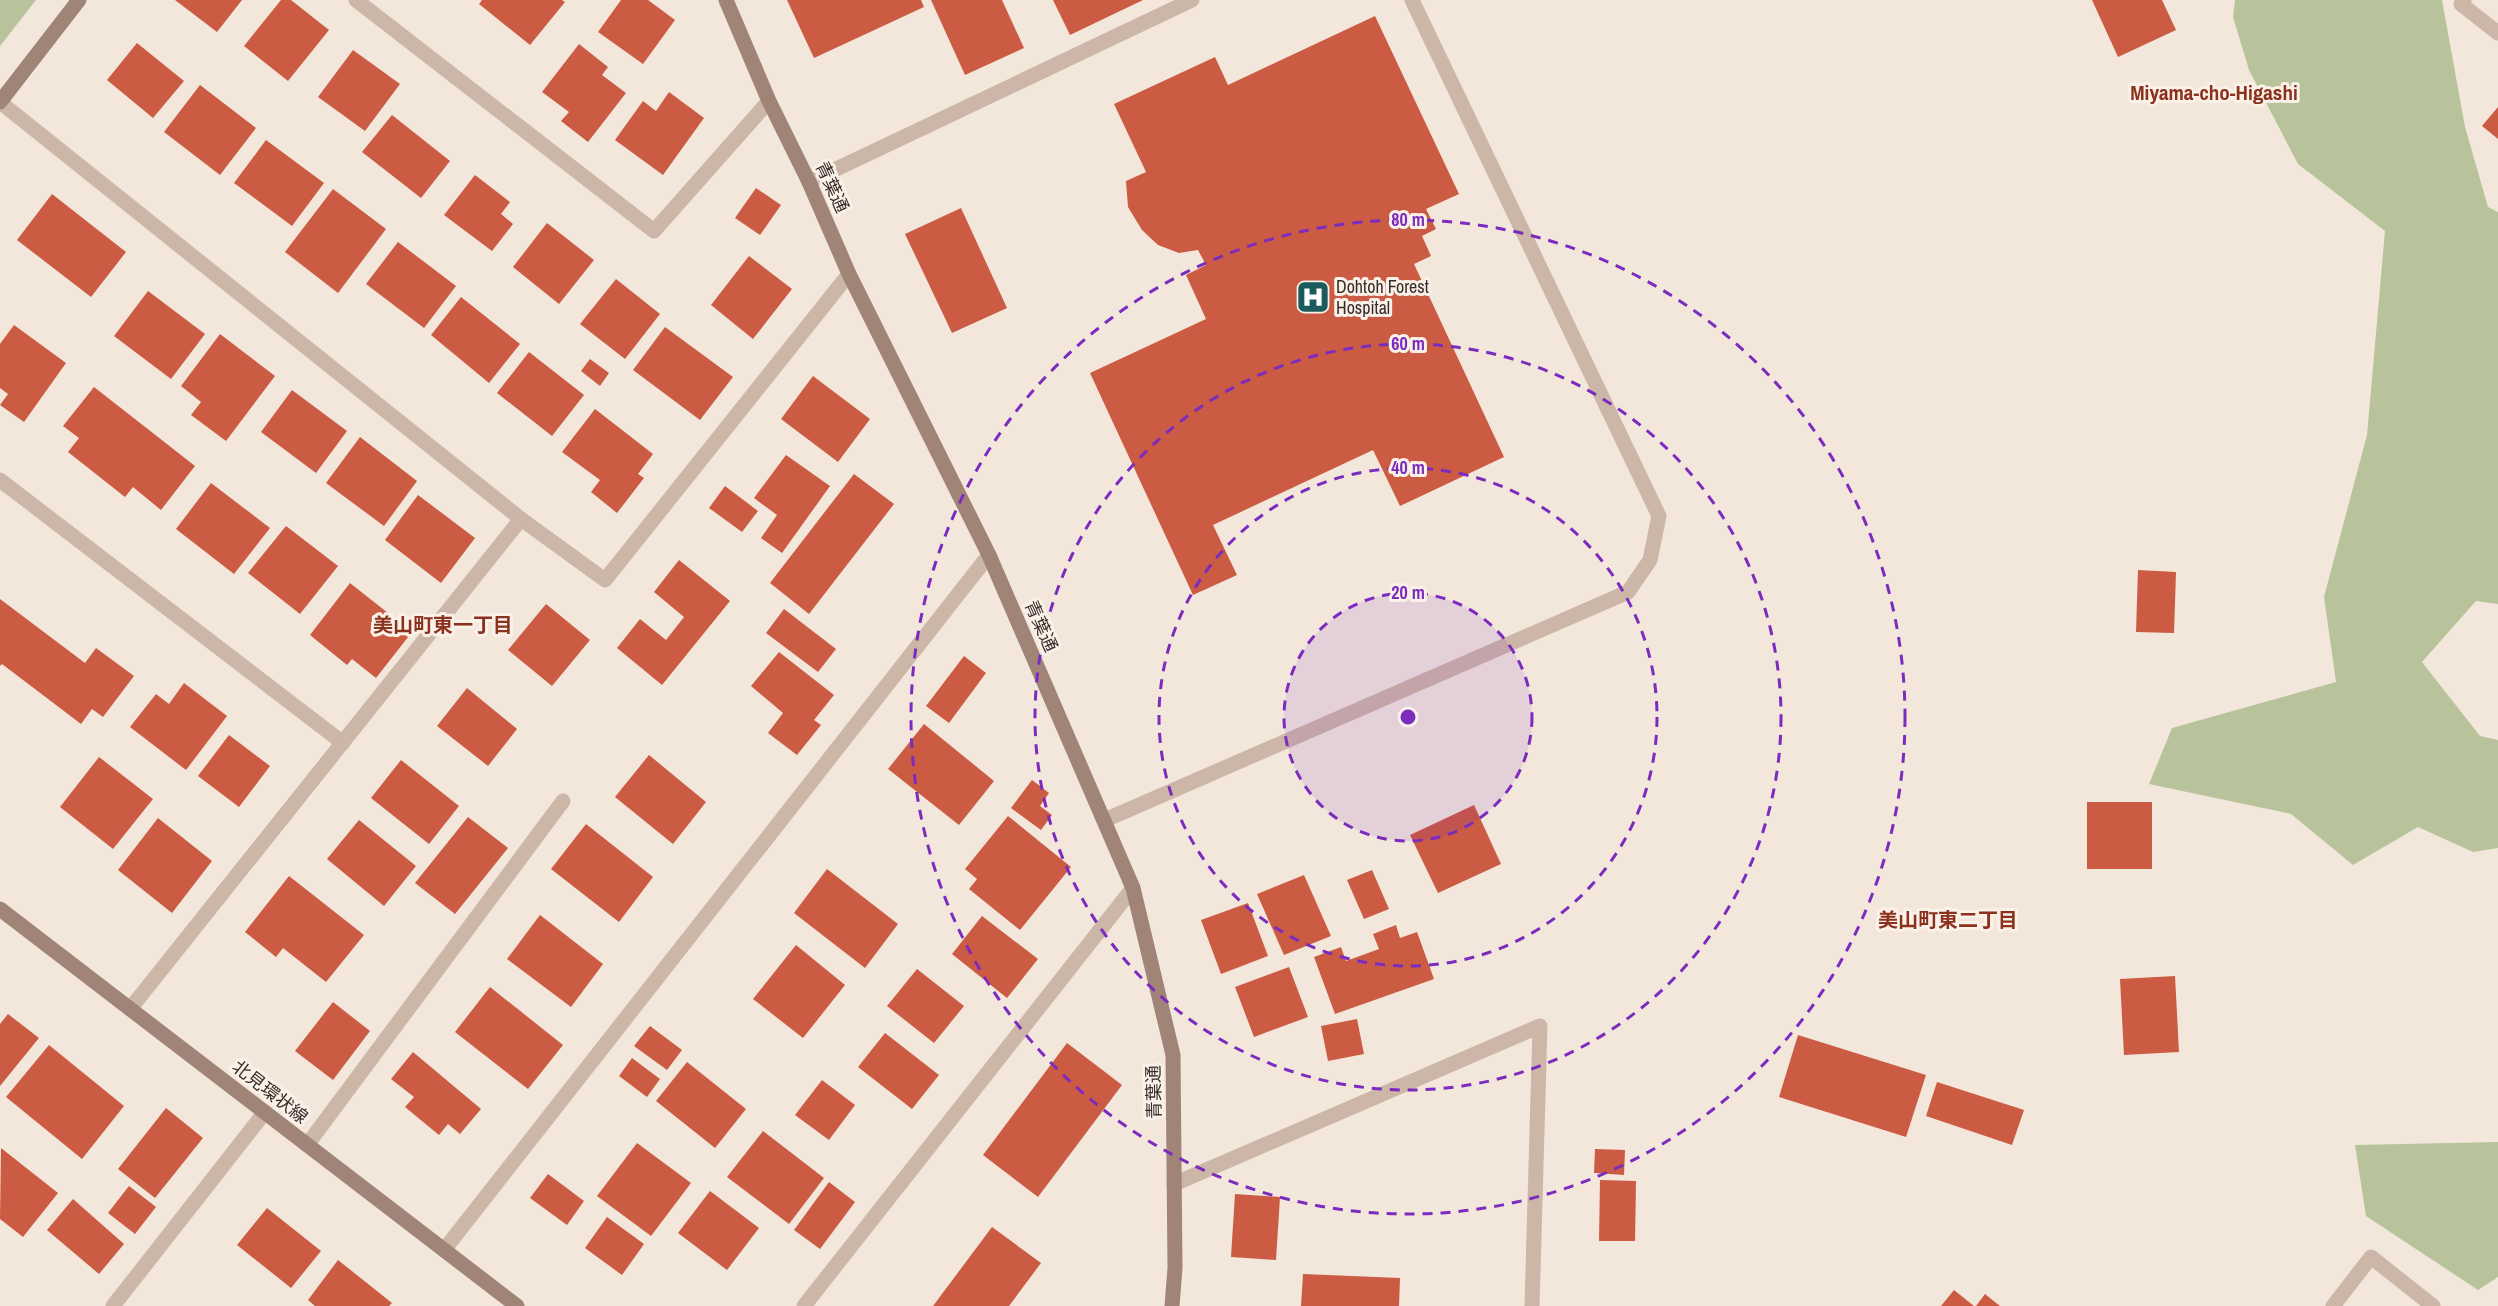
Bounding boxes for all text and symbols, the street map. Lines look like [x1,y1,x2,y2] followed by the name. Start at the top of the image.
[2130,78,2298,107] district label: Miyama-cho-Higashi
[810,157,855,217] street label: 青葉通
[1391,207,1425,232] text: 80 m
[1336,274,1429,320] place label: Dohtoh Forest Hospital
[1295,279,1331,315] hospital icon: Dohtoh Forest Hospital
[1391,331,1425,356] text: 60 m
[1391,455,1425,480] text: 40 m
[1391,580,1425,605] text: 20 m
[1019,596,1064,656] street label: 青葉通
[373,611,513,638] district label: 美山町東一丁目
[1398,707,1418,727] centre of rings
[1878,906,2018,933] district label: 美山町東二丁目
[227,1054,313,1129] street label: 北見環状線
[1141,1065,1166,1119] street label: 青葉通

